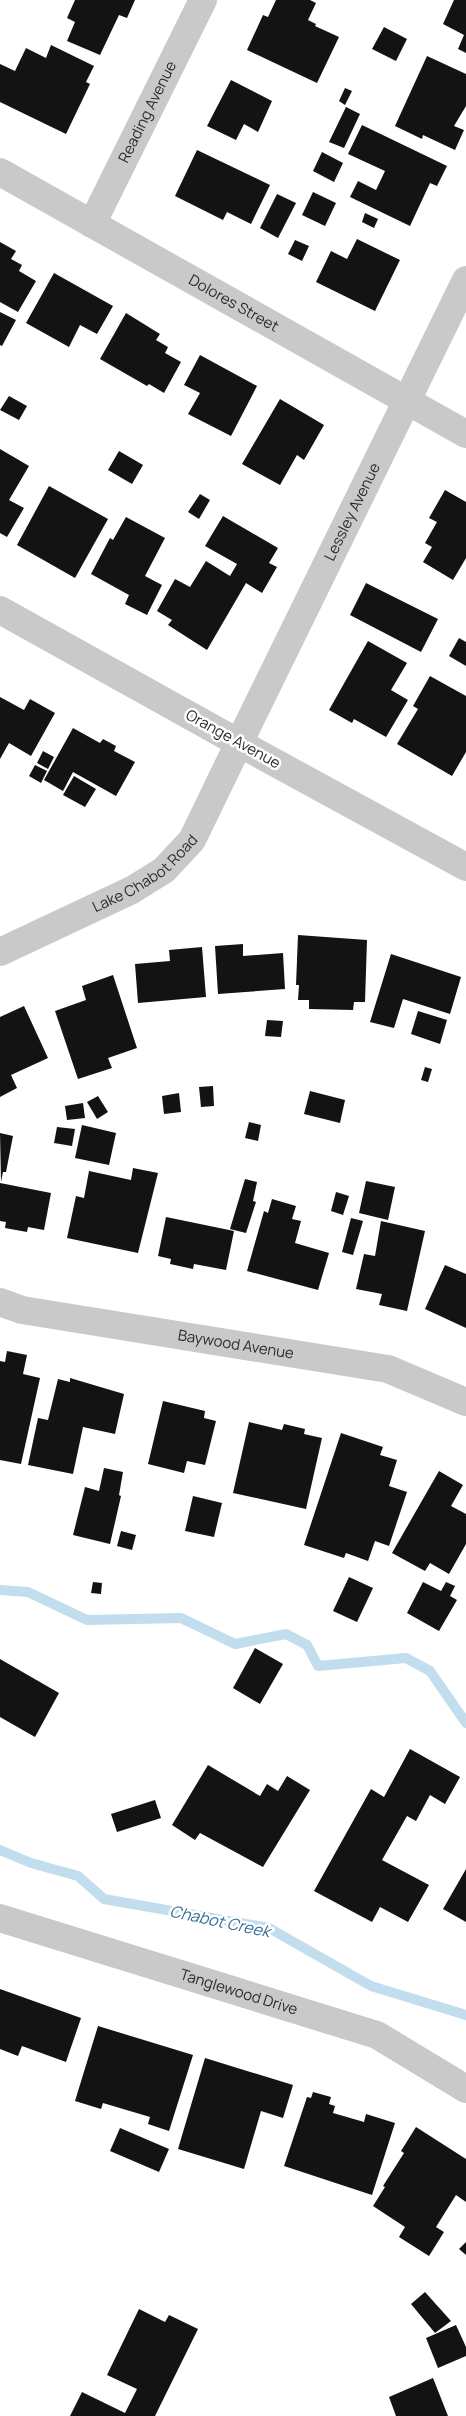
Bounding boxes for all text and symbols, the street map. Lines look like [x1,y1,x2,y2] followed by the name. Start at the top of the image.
[113,57,181,166] street label: Reading Avenue
[185,269,283,337] street label: Dolores Street
[319,459,385,564] street label: Lessley Avenue
[182,704,285,773] street label: Orange Avenue
[89,829,202,917] street label: Lake Chabot Road
[176,1324,296,1364] street label: Baywood Avenue
[168,1900,274,1943] water label: Chabot Creek
[178,1964,301,2020] street label: Tanglewood Drive

